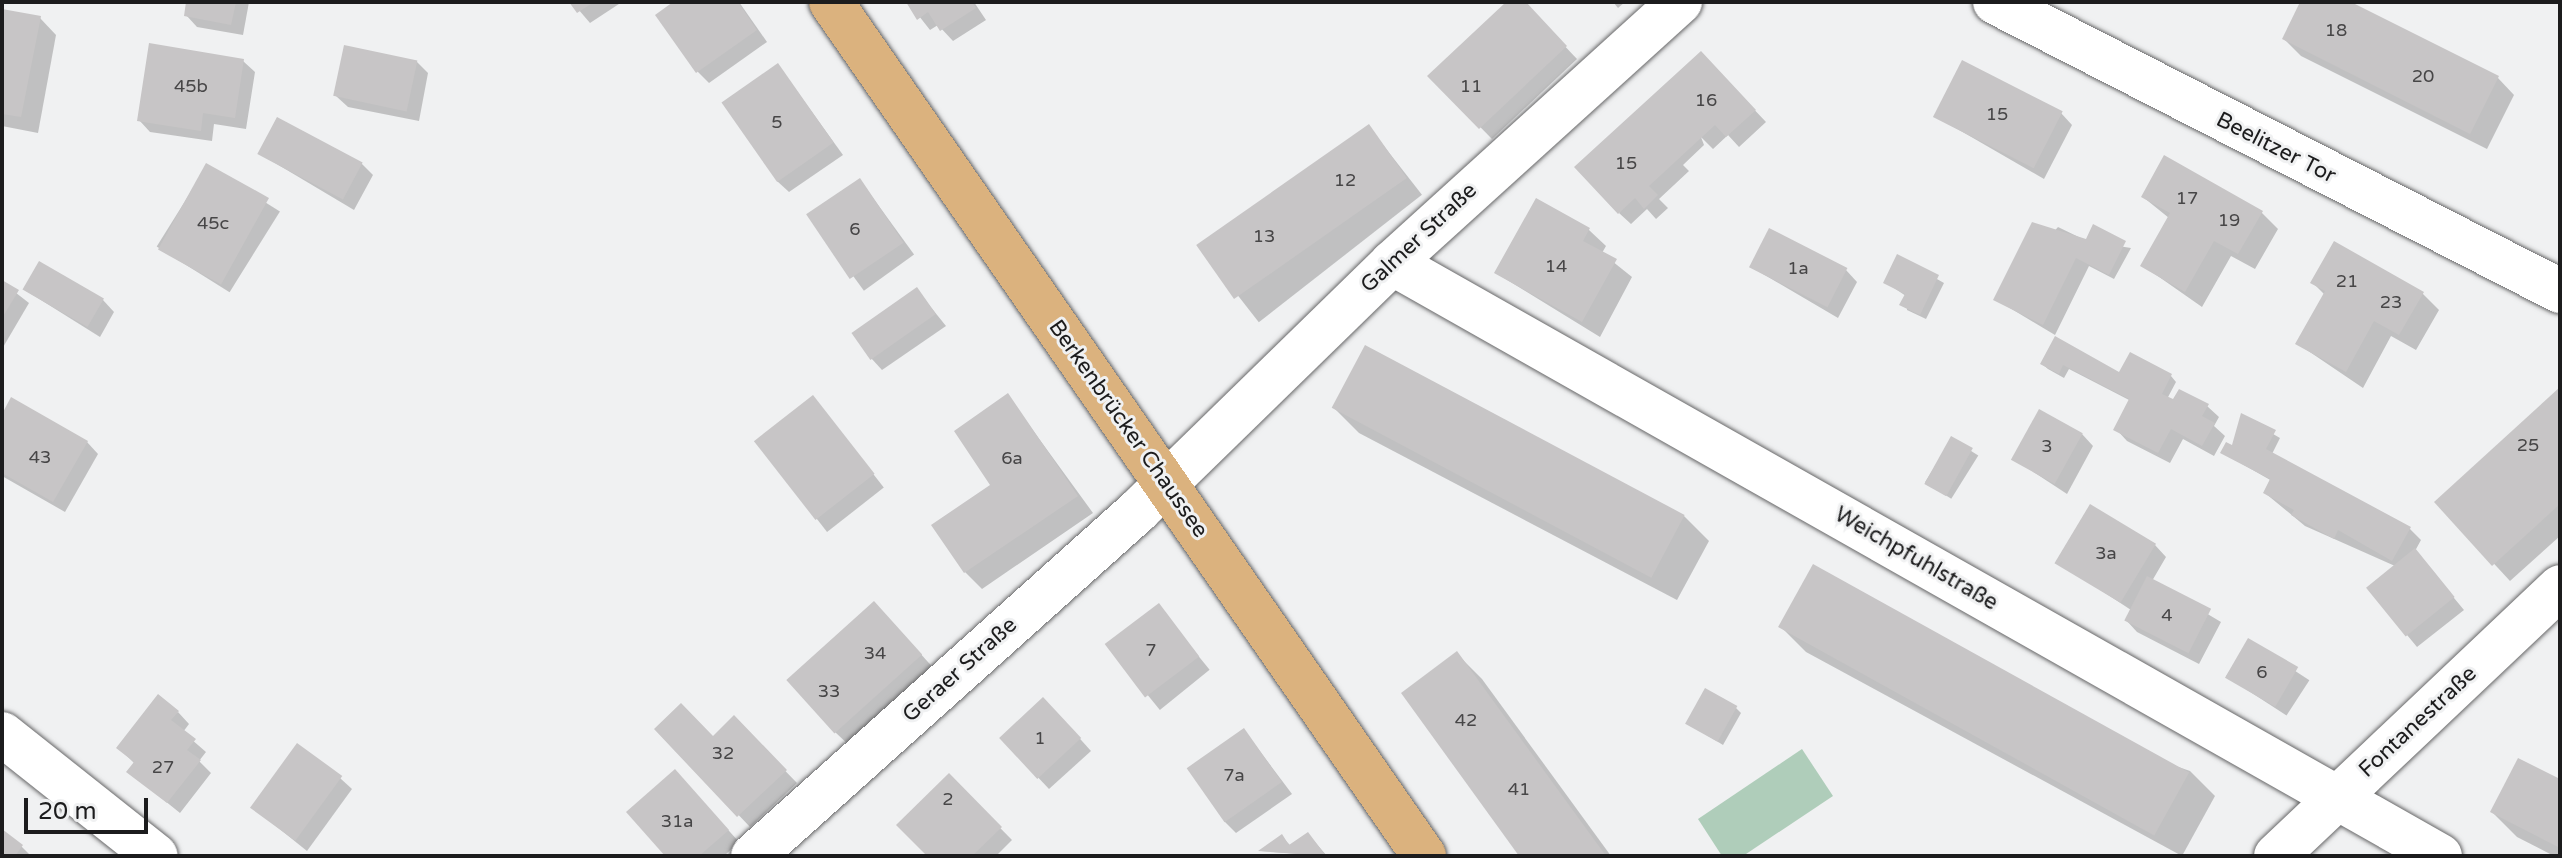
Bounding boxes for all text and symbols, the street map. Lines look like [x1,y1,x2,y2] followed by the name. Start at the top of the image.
[2325,19,2347,41] house number: 18
[2412,65,2434,87] house number: 20
[174,75,208,97] house number: 45b
[1460,75,1482,97] house number: 11
[1695,89,1717,111] house number: 16
[1986,103,2008,125] house number: 15
[2212,107,2340,189] street label: Beelitzer Tor
[771,111,783,133] house number: 5
[1615,152,1637,174] house number: 15
[1334,169,1356,191] house number: 12
[1355,177,1483,299] street label: Galmer Straße
[2176,187,2198,209] house number: 17
[2218,209,2240,231] house number: 19
[197,212,229,234] house number: 45c
[849,218,861,240] house number: 6
[1253,225,1275,247] house number: 13
[1545,255,1567,277] house number: 14
[1787,257,1809,279] house number: 1a
[2336,270,2358,292] house number: 21
[2380,291,2402,313] house number: 23
[1043,315,1213,543] street label: Berkenbrücker Chaussee
[2517,434,2539,456] house number: 25
[2041,435,2053,457] house number: 3
[29,446,51,468] house number: 43
[1001,447,1023,469] house number: 6a
[1830,502,2002,616] street label: Weichpfuhlstraße
[2095,542,2117,564] house number: 3a
[2161,604,2173,626] house number: 4
[897,612,1023,728] street label: Geraer Straße
[1145,639,1157,661] house number: 7
[864,642,886,664] house number: 34
[2256,661,2268,683] house number: 6
[2354,661,2482,783] street label: Fontanestraße
[818,680,840,702] house number: 33
[1455,709,1477,731] house number: 42
[1034,727,1046,749] house number: 1
[712,742,734,764] house number: 32
[152,756,174,778] house number: 27
[1223,764,1245,786] house number: 7a
[1508,778,1530,800] house number: 41
[28,782,152,832] scale bar
[942,788,954,810] house number: 2
[38,797,96,826] text: 20 m
[661,810,693,832] house number: 31a

